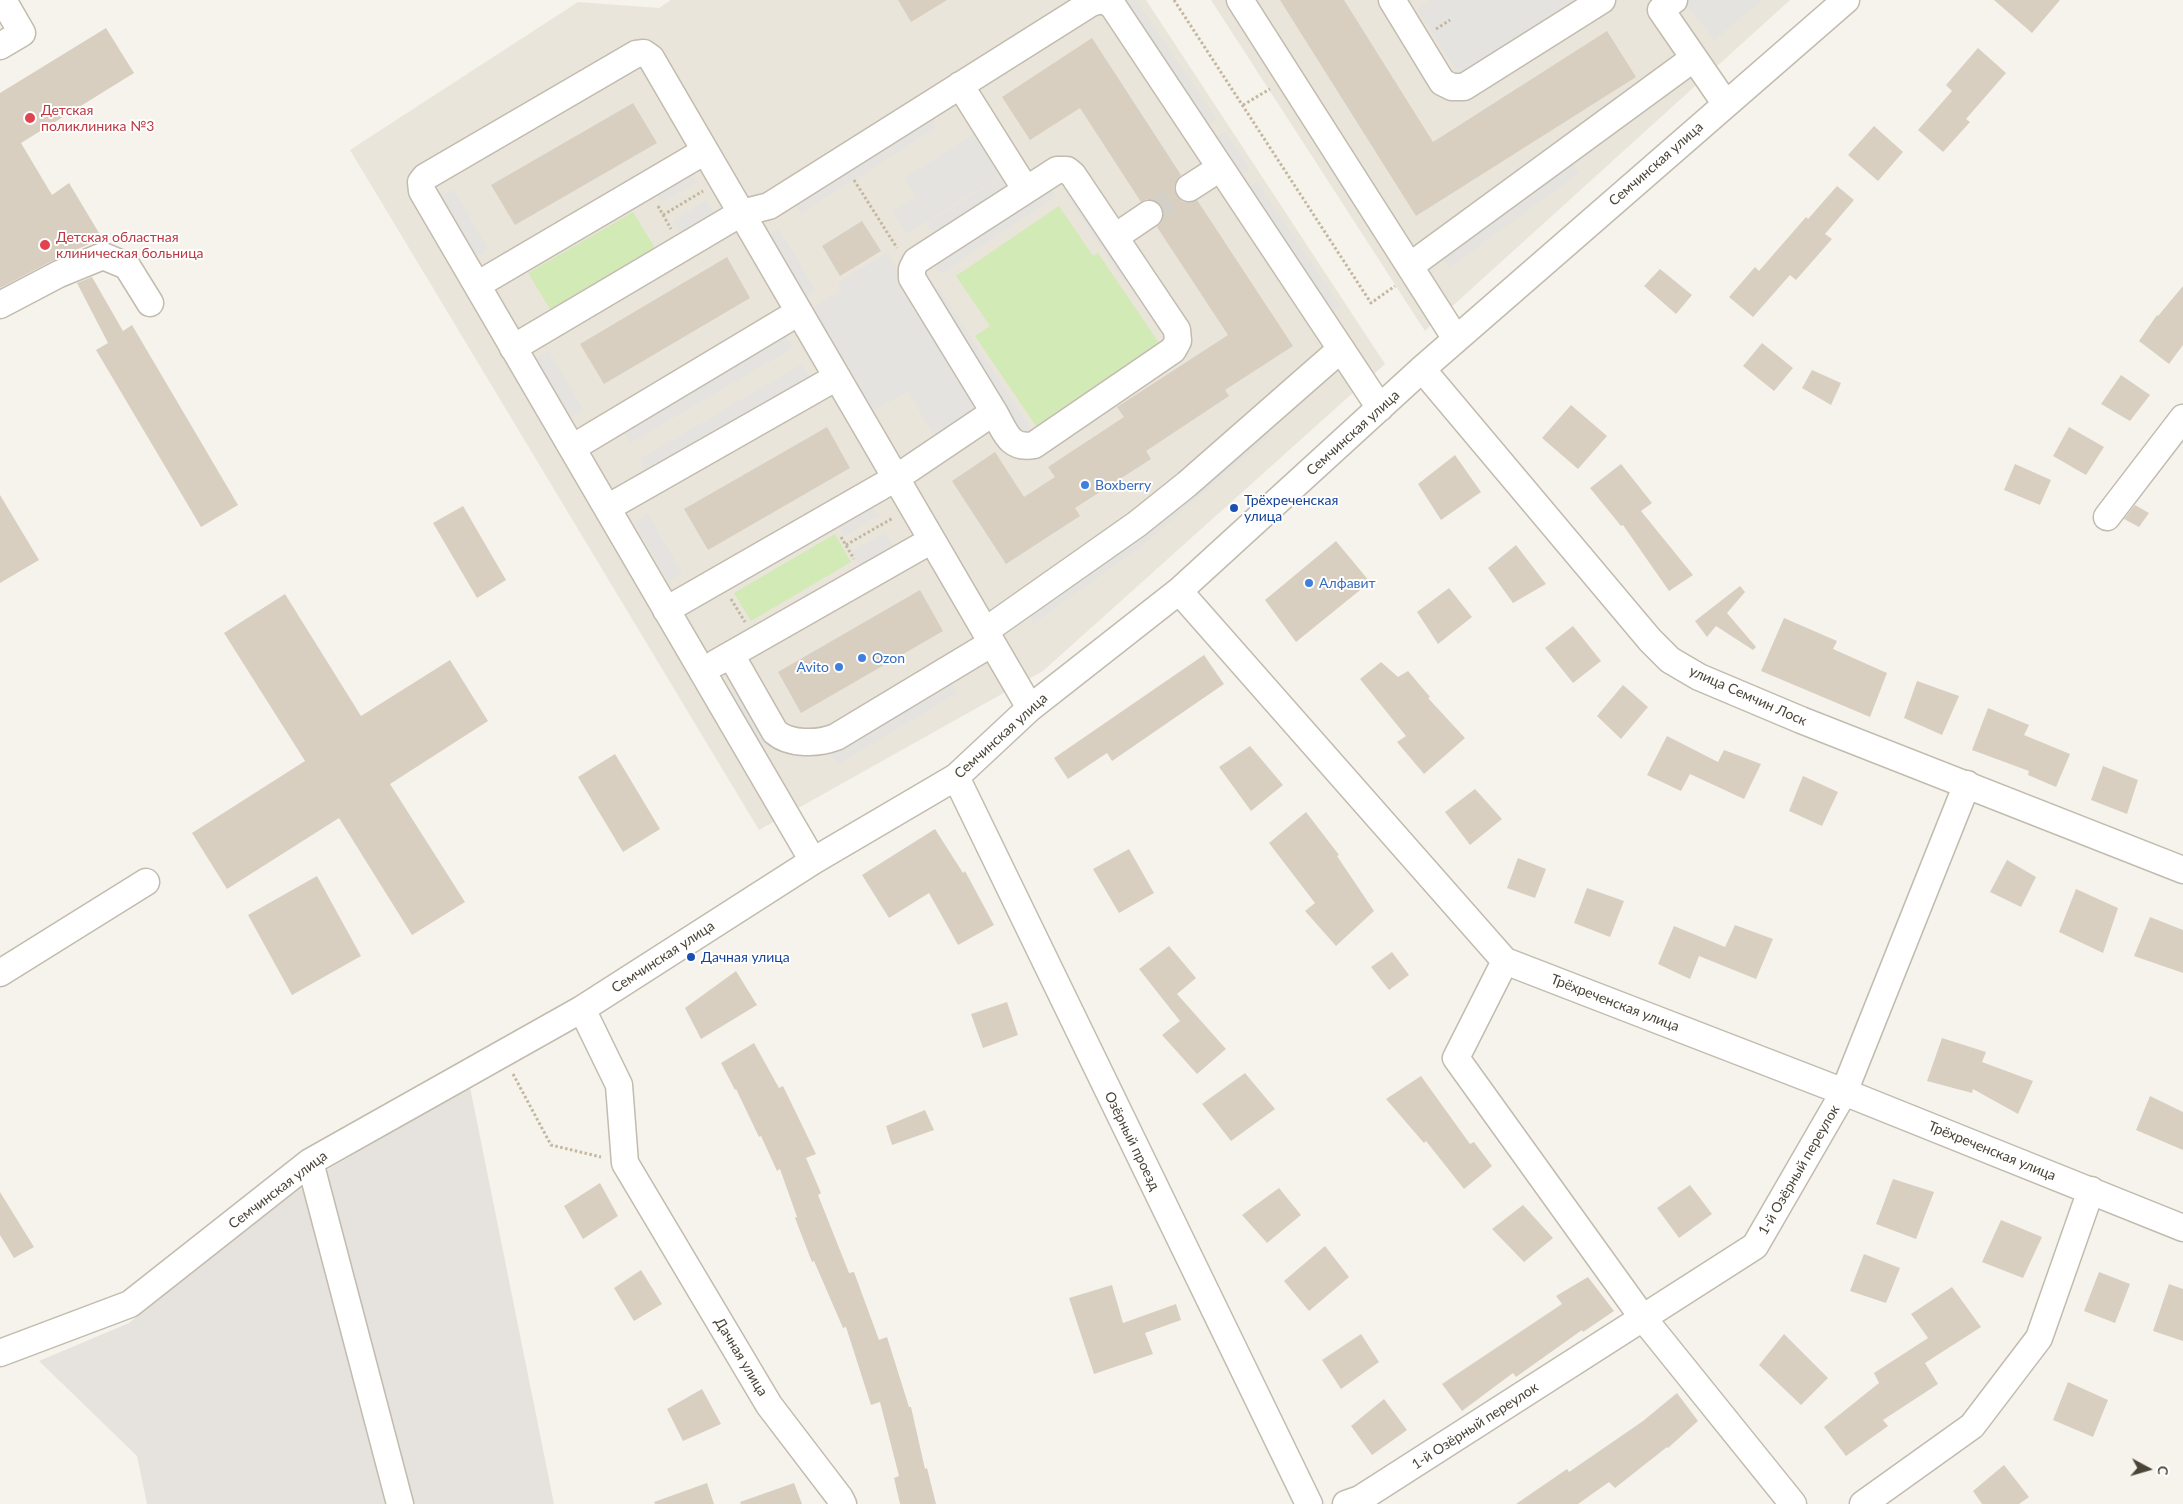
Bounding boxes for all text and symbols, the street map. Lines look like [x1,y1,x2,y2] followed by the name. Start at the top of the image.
[41,102,154,134] place label: Детская поликлиника №3
[23,111,37,125] marker: Детская поликлиника №3
[1605,119,1707,209] street label: Семчинская улица
[56,229,204,262] place label: Детская областная клиническая больница
[38,238,52,252] marker: Детская областная клиническая больница
[1303,387,1403,479] street label: Семчинская улица
[1095,477,1151,493] place label: Boxberry
[1079,479,1091,491] marker: Boxberry
[1244,492,1338,524] place label: Трёхреченская улица
[1228,502,1240,514] marker: Трёхреченская улица
[1319,575,1376,591] place label: Алфавит
[1303,577,1315,589] marker: Алфавит
[872,650,905,666] place label: Ozon
[856,652,868,664] marker: Ozon
[797,659,829,675] place label: Avito
[833,661,845,673] marker: Avito
[1687,663,1809,729] street label: улица Семчин Лоск
[951,690,1051,782] street label: Семчинская улица
[608,917,718,997] street label: Семчинская улица
[701,949,790,965] place label: Дачная улица
[685,951,697,963] marker: Дачная улица
[1548,971,1682,1035] street label: Трёхреченская улица
[1101,1089,1163,1193] street label: Озёрный проезд
[1755,1102,1843,1238] street label: 1-й Озёрный переулок
[1926,1118,2058,1184] street label: Трёхреченская улица
[225,1147,331,1233] street label: Семчинская улица
[711,1315,771,1399] street label: Дачная улица
[1409,1379,1541,1473] street label: 1-й Озёрный переулок
[2123,1444,2173,1494] north arrow
[2154,1465,2172,1476] text: С

